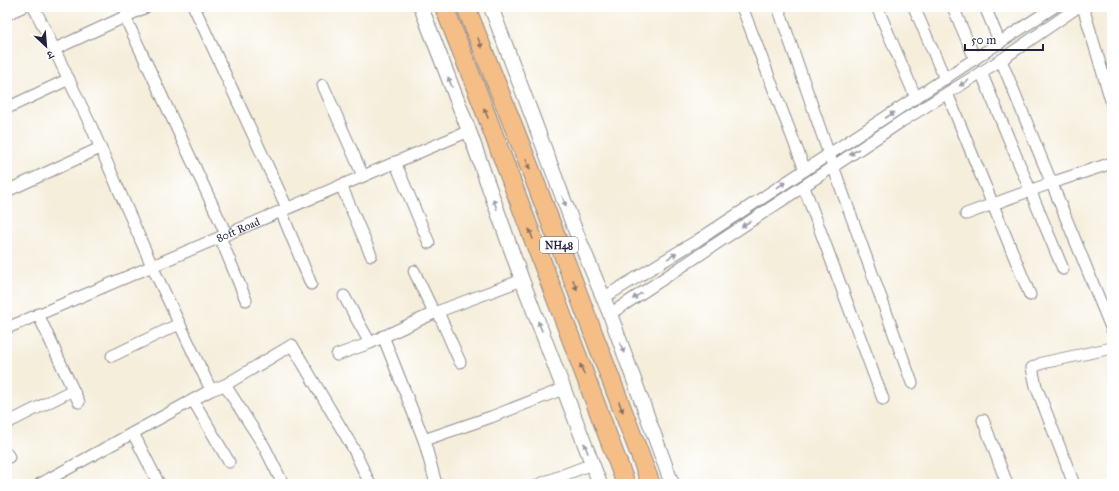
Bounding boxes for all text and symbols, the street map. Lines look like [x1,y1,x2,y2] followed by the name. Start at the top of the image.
[26,26,66,66] north arrow
[965,26,1043,52] scale bar
[971,33,996,47] text: 50 m
[478,38,484,50] one-way arrow
[44,47,56,62] text: उ
[447,76,453,88] one-way arrow
[958,79,970,86] one-way arrow
[482,106,488,118] one-way arrow
[885,111,895,119] one-way arrow
[849,149,860,156] one-way arrow
[526,158,532,170] one-way arrow
[775,182,787,189] one-way arrow
[562,195,568,207] one-way arrow
[492,198,498,210] one-way arrow
[214,215,262,245] street label: 80ft Road
[741,220,751,228] one-way arrow
[528,228,534,240] one-way arrow
[540,237,578,253] road number: NH48
[666,252,678,259] one-way arrow
[572,280,578,292] one-way arrow
[632,292,643,300] one-way arrow
[536,320,542,332] one-way arrow
[619,342,625,354] one-way arrow
[579,363,585,375] one-way arrow
[619,401,625,413] one-way arrow
[582,441,588,453] one-way arrow

